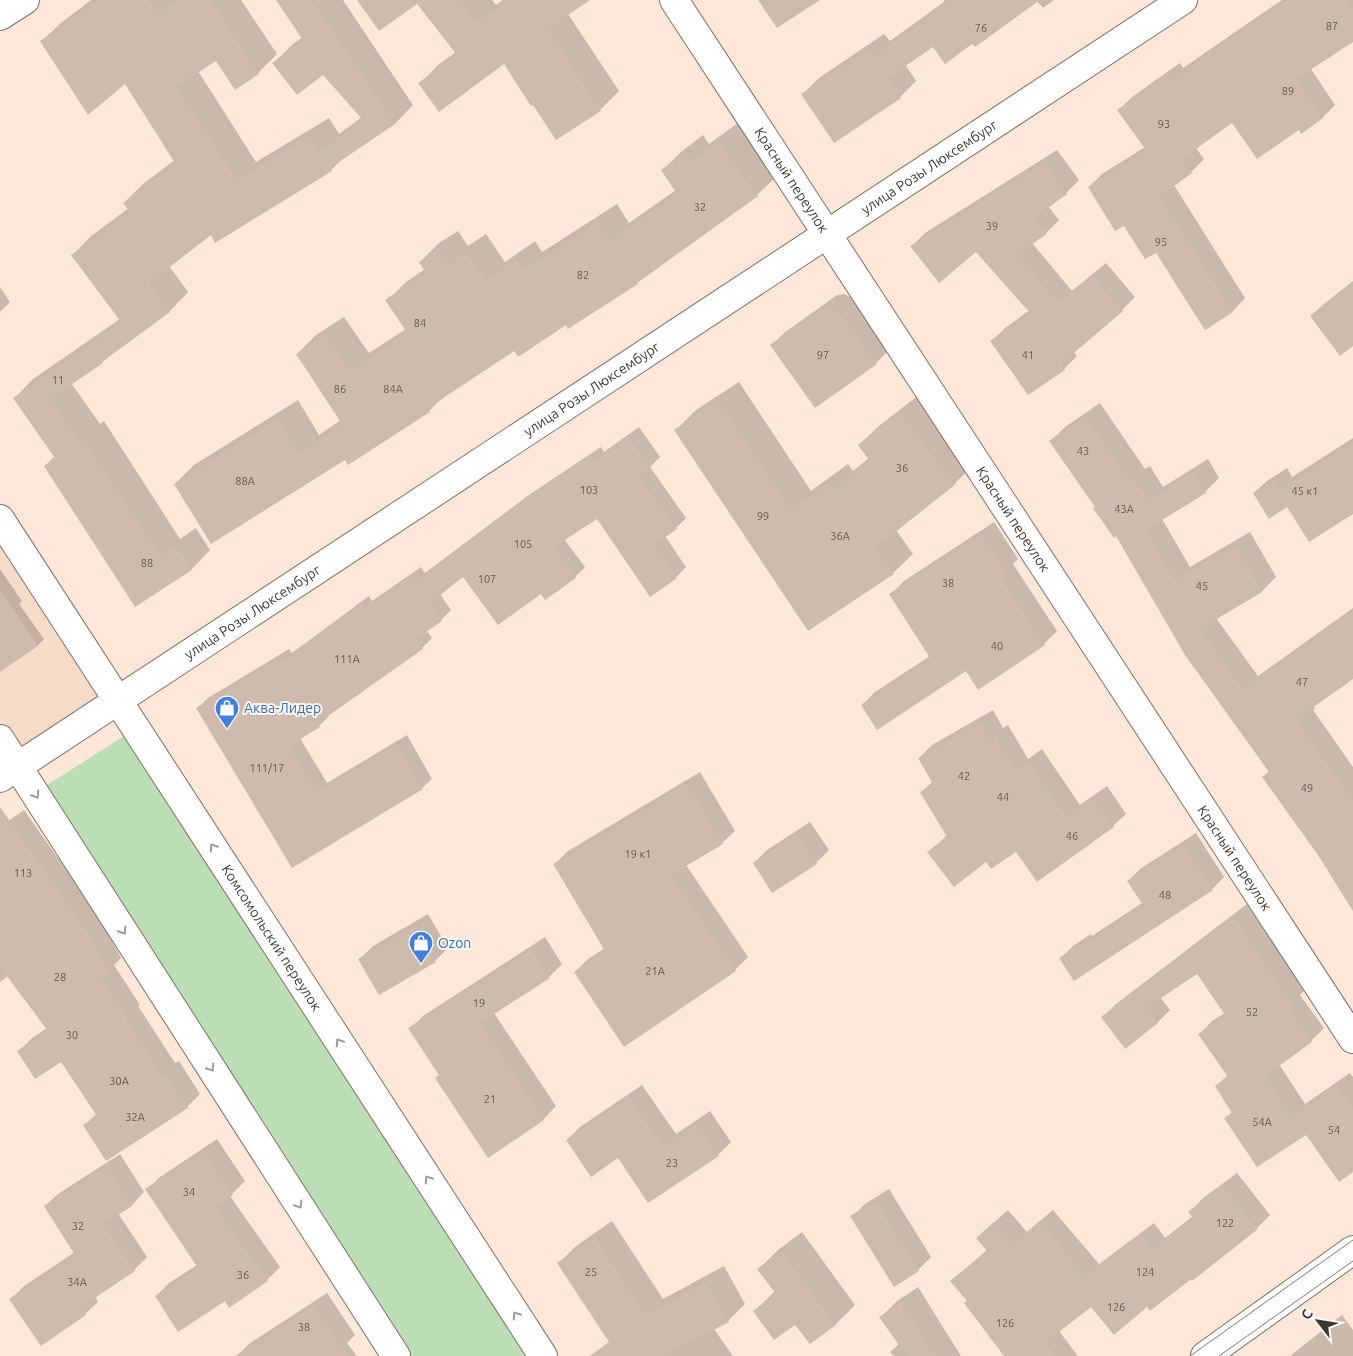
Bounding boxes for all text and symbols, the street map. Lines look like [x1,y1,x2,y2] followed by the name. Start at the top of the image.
[1326,20,1338,32] house number: 87
[975,22,987,34] house number: 76
[1282,85,1294,97] house number: 89
[858,116,1000,217] street label: улица Розы Люксембург
[1158,118,1170,130] house number: 93
[751,124,832,236] street label: Красный переулок
[694,201,706,213] house number: 32
[986,220,998,232] house number: 39
[1155,236,1167,248] house number: 95
[577,269,589,281] house number: 82
[414,317,426,329] house number: 84
[521,338,663,439] street label: улица Розы Люксембург
[817,349,829,361] house number: 97
[1022,349,1034,361] house number: 41
[52,374,64,386] house number: 11
[334,383,346,395] house number: 86
[383,383,404,395] house number: 84А
[1077,445,1089,457] house number: 43
[896,462,908,474] house number: 36
[973,463,1053,575] street label: Красный переулок
[235,475,256,487] house number: 88А
[580,484,598,496] house number: 103
[1292,485,1318,497] house number: 45 к1
[1114,503,1135,515] house number: 43А
[757,510,769,522] house number: 99
[830,530,851,542] house number: 36А
[514,538,532,550] house number: 105
[141,557,153,569] house number: 88
[181,561,324,663] street label: улица Розы Люксембург
[478,573,496,585] house number: 107
[942,577,954,589] house number: 38
[1196,580,1208,592] house number: 45
[991,640,1003,652] house number: 40
[334,653,361,665] house number: 111А
[1296,676,1308,688] house number: 47
[214,695,240,729] shop icon: Аква-Лидер
[244,700,321,716] place label: Аква-Лидер
[249,762,285,774] house number: 111/17
[958,770,970,782] house number: 42
[1301,782,1313,794] house number: 49
[30,789,39,798] one-way arrow
[997,791,1009,803] house number: 44
[1195,802,1275,914] street label: Красный переулок
[1066,830,1078,842] house number: 46
[209,844,219,853] one-way arrow
[625,848,651,860] house number: 19 к1
[218,862,325,1014] street label: Комсомольский переулок
[14,867,32,879] house number: 113
[1159,889,1171,901] house number: 48
[117,926,127,935] one-way arrow
[408,930,434,964] shop icon: Ozon
[438,935,471,951] place label: Ozon
[645,965,666,977] house number: 21А
[54,971,66,983] house number: 28
[473,997,485,1009] house number: 19
[1246,1006,1258,1018] house number: 52
[66,1029,78,1041] house number: 30
[336,1039,345,1048] one-way arrow
[205,1063,214,1072] one-way arrow
[109,1075,130,1087] house number: 30А
[484,1093,496,1105] house number: 21
[125,1111,146,1123] house number: 32А
[1252,1116,1273,1128] house number: 54А
[1328,1124,1340,1136] house number: 54
[666,1157,678,1169] house number: 23
[424,1175,434,1184] one-way arrow
[183,1186,195,1198] house number: 34
[293,1199,302,1209] one-way arrow
[1216,1217,1234,1229] house number: 122
[72,1220,84,1232] house number: 32
[585,1266,597,1278] house number: 25
[1136,1266,1154,1278] house number: 124
[237,1269,249,1281] house number: 36
[67,1276,88,1288] house number: 34А
[1293,1296,1343,1346] north arrow
[1107,1301,1125,1313] house number: 126
[1298,1306,1316,1322] text: С
[513,1311,522,1321] one-way arrow
[996,1317,1014,1329] house number: 126
[298,1321,310,1333] house number: 38

